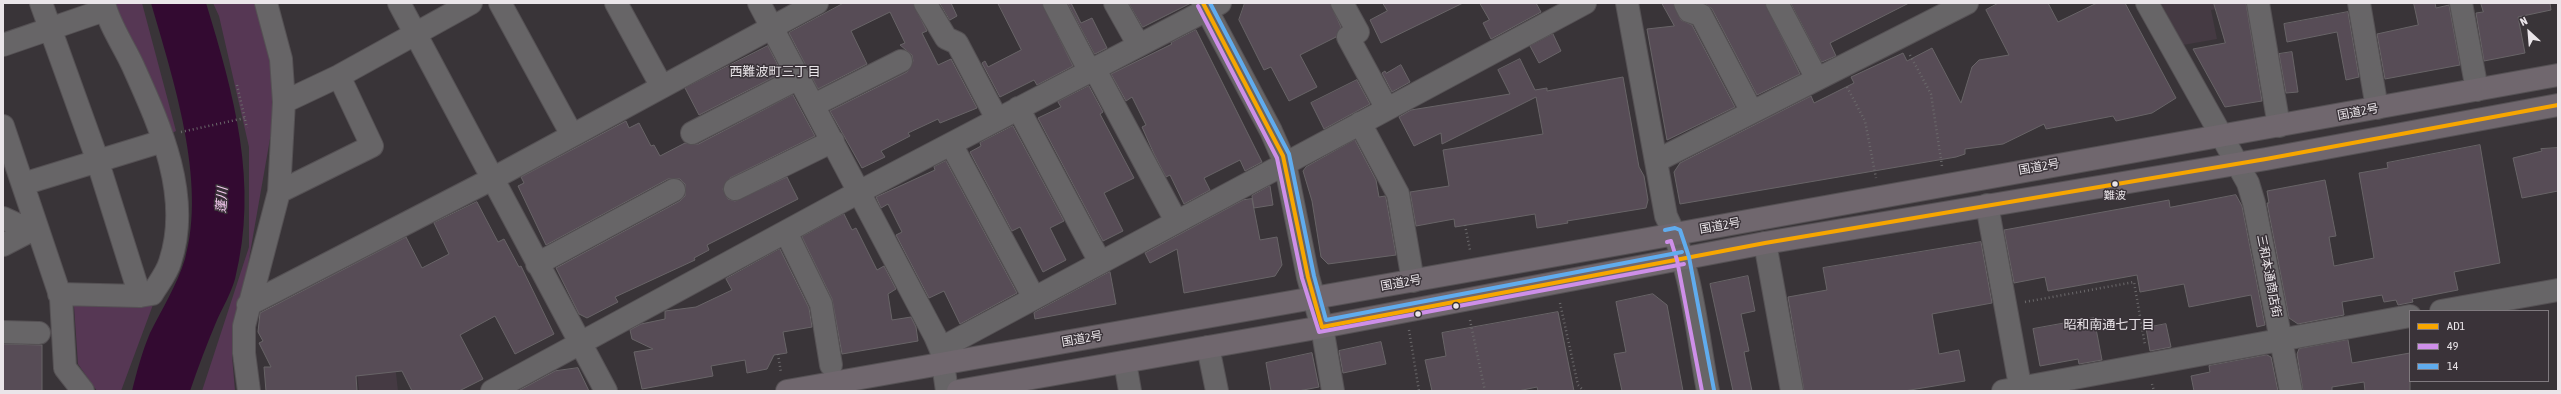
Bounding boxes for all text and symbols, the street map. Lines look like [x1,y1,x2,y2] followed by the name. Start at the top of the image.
[2509,12,2549,52] north arrow
[2518,14,2529,28] text: N
[730,64,820,80] district label: 西難波町三丁目
[2336,101,2380,123] street label: 国道2号
[2017,156,2061,178] street label: 国道2号
[2110,179,2120,189] marker: 難波
[213,186,231,214] water label: 蓬川
[2104,189,2126,203] place label: 難波
[1698,215,1742,237] street label: 国道2号
[2254,233,2284,319] street label: 三和本通商店街
[1379,272,1423,294] street label: 国道2号
[1451,301,1461,311] unlabelled marker
[1413,309,1423,319] unlabelled marker
[2409,310,2549,382] legend
[2064,317,2154,333] district label: 昭和南通七丁目
[2447,319,2465,333] text: AD1
[1060,328,1104,350] street label: 国道2号
[2447,339,2458,353] text: 49
[2447,359,2458,373] text: 14

